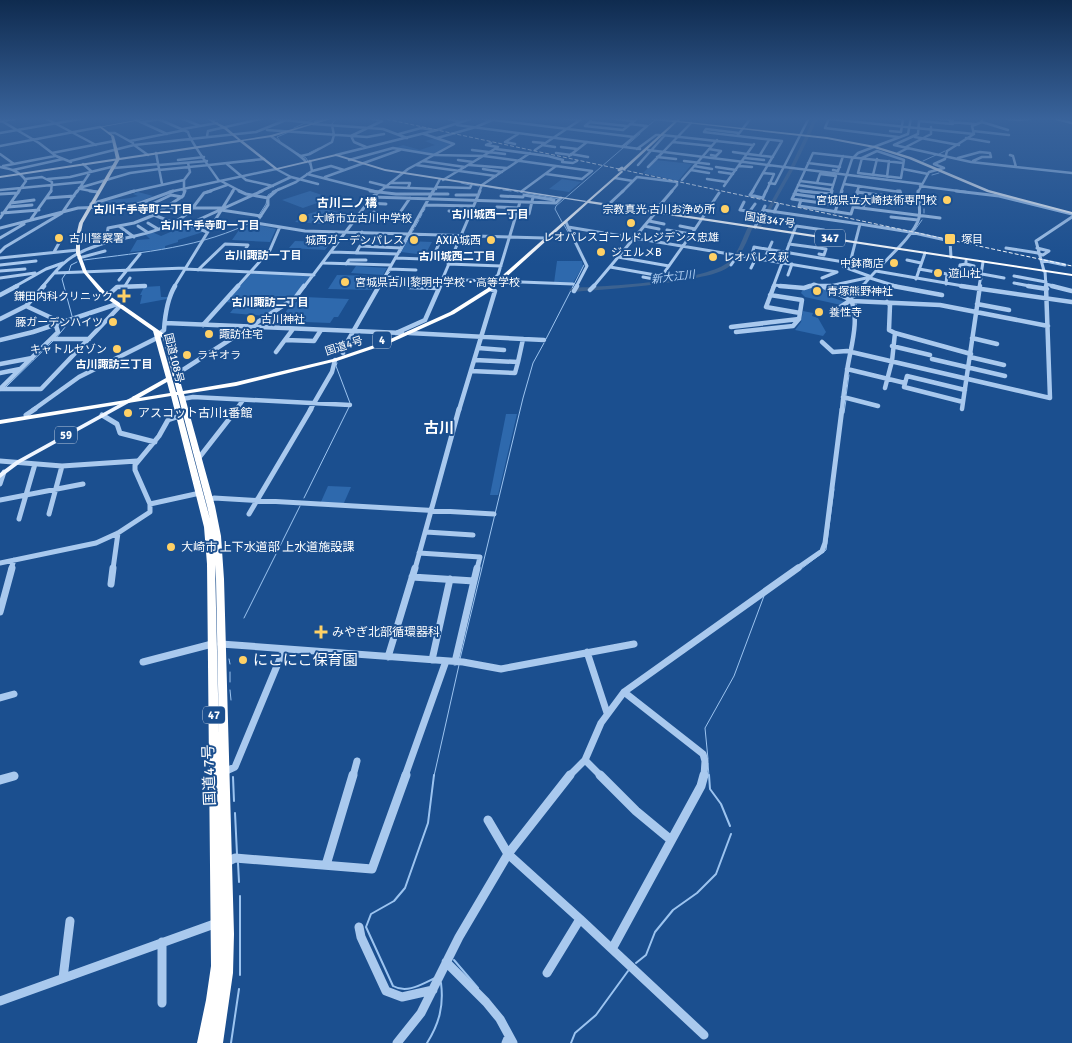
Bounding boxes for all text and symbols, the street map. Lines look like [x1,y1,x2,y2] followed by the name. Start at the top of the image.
[816,194,937,207] place label: 宮城県立大崎技術専門校
[941,194,953,206] marker: 宮城県立大崎技術専門校
[317,196,377,211] district label: 古川二ノ構
[94,203,193,216] district label: 古川千手寺町二丁目
[603,203,716,216] place label: 宗教真光 古川お浄め所
[719,203,731,215] marker: 宗教真光 古川お浄め所
[452,208,529,221] district label: 古川城西一丁目
[744,210,796,230] street label: 国道347号
[297,212,309,224] marker: 大崎市立古川中学校
[313,212,412,225] place label: 大崎市立古川中学校
[625,217,637,229] marker: レオパレスゴールドレジデンス忠雄
[161,219,260,232] district label: 古川千手寺町一丁目
[815,230,845,247] road number: 347
[543,231,719,244] place label: レオパレスゴールドレジデンス忠雄
[53,232,65,244] marker: 古川警察署
[69,232,124,245] place label: 古川警察署
[943,232,957,246] marker: 塚目
[961,233,983,246] place label: 塚目
[305,234,404,247] place label: 城西ガーデンパレス
[408,234,420,246] marker: 城西ガーデンパレス
[436,234,481,247] place label: AXIA城西
[485,234,497,246] marker: AXIA城西
[595,246,607,258] marker: ジェルメB
[611,246,662,259] place label: ジェルメB
[225,249,302,262] district label: 古川諏訪一丁目
[419,250,496,263] district label: 古川城西二丁目
[707,251,719,263] marker: レオパレス萩
[723,251,789,264] place label: レオパレス萩
[840,257,884,270] place label: 中鉢商店
[888,257,900,269] marker: 中鉢商店
[932,267,944,279] marker: 遊山社
[948,267,981,280] place label: 遊山社
[650,268,697,286] water label: 新大江川
[339,276,351,288] marker: 宮城県古川黎明中学校・高等学校
[355,276,520,289] place label: 宮城県古川黎明中学校・高等学校
[811,285,823,297] marker: 青塚熊野神社
[827,285,893,298] place label: 青塚熊野神社
[117,289,131,303] marker: 鎌田内科クリニック
[14,290,113,303] place label: 鎌田内科クリニック
[232,296,309,309] district label: 古川諏訪二丁目
[813,306,825,318] marker: 養性寺
[829,306,862,319] place label: 養性寺
[245,313,257,325] marker: 古川神社
[261,313,305,326] place label: 古川神社
[15,316,103,329] place label: 藤ガーデンハイツ
[107,316,119,328] marker: 藤ガーデンハイツ
[203,328,215,340] marker: 諏訪住宅
[219,328,263,341] place label: 諏訪住宅
[162,332,186,384] street label: 国道108号
[373,332,391,348] road number: 4
[323,334,365,358] street label: 国道4号
[30,343,107,356] place label: キャトルセゾン
[111,343,123,355] marker: キャトルセゾン
[181,349,193,361] marker: ラキオラ
[197,349,241,362] place label: ラキオラ
[76,358,153,371] district label: 古川諏訪三丁目
[138,406,252,421] place label: アスコット古川1番館
[122,407,134,419] marker: アスコット古川1番館
[424,419,454,437] district label: 古川
[55,426,77,444] road number: 59
[181,540,354,555] place label: 大崎市 上下水道部 上水道施設課
[165,541,177,553] marker: 大崎市 上下水道部 上水道施設課
[314,625,328,639] marker: みやぎ北部循環器科
[332,625,440,640] place label: みやぎ北部循環器科
[253,651,357,669] place label: にこにこ保育園
[237,654,249,666] marker: にこにこ保育園
[203,706,225,724] road number: 47
[199,744,219,806] street label: 国道47号

